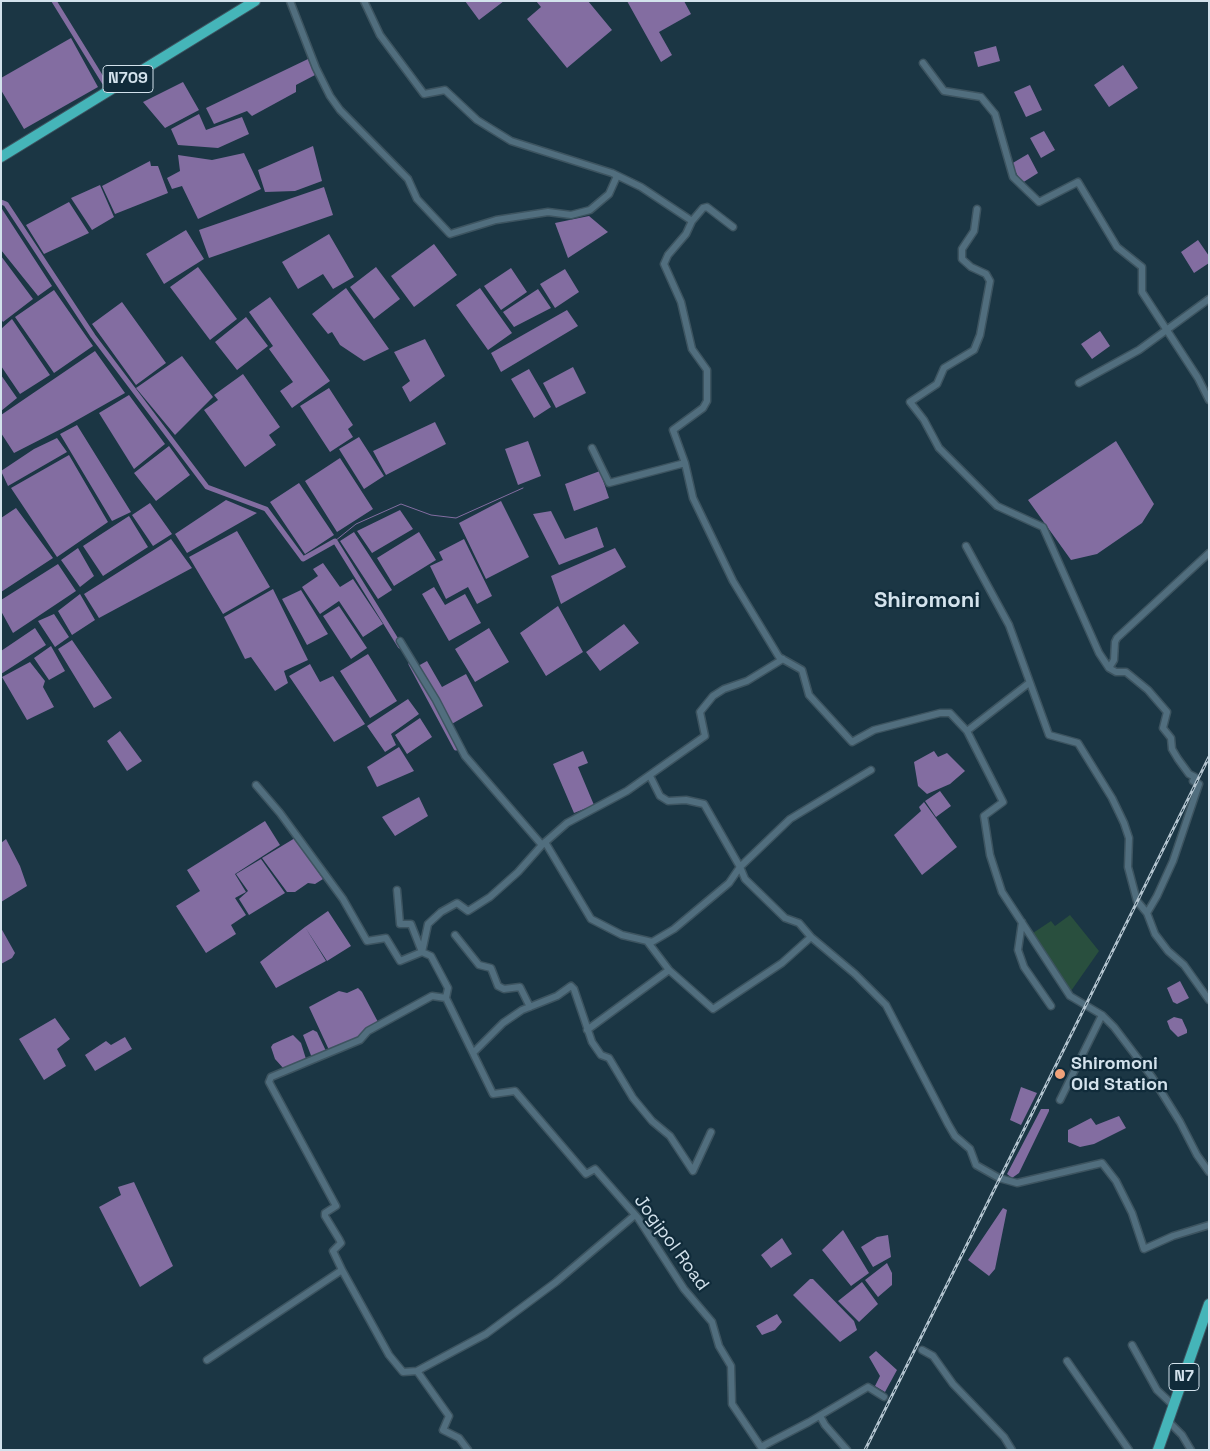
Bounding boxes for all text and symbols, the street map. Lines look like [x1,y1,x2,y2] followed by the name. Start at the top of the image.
[103,66,153,92] road number: N709
[874,588,980,614] district label: Shiromoni
[1071,1053,1168,1096] place label: Shiromoni Old Station
[1053,1067,1067,1081] marker: Shiromoni Old Station
[629,1191,713,1295] street label: Jogipol Road
[1169,1364,1199,1390] road number: N7

